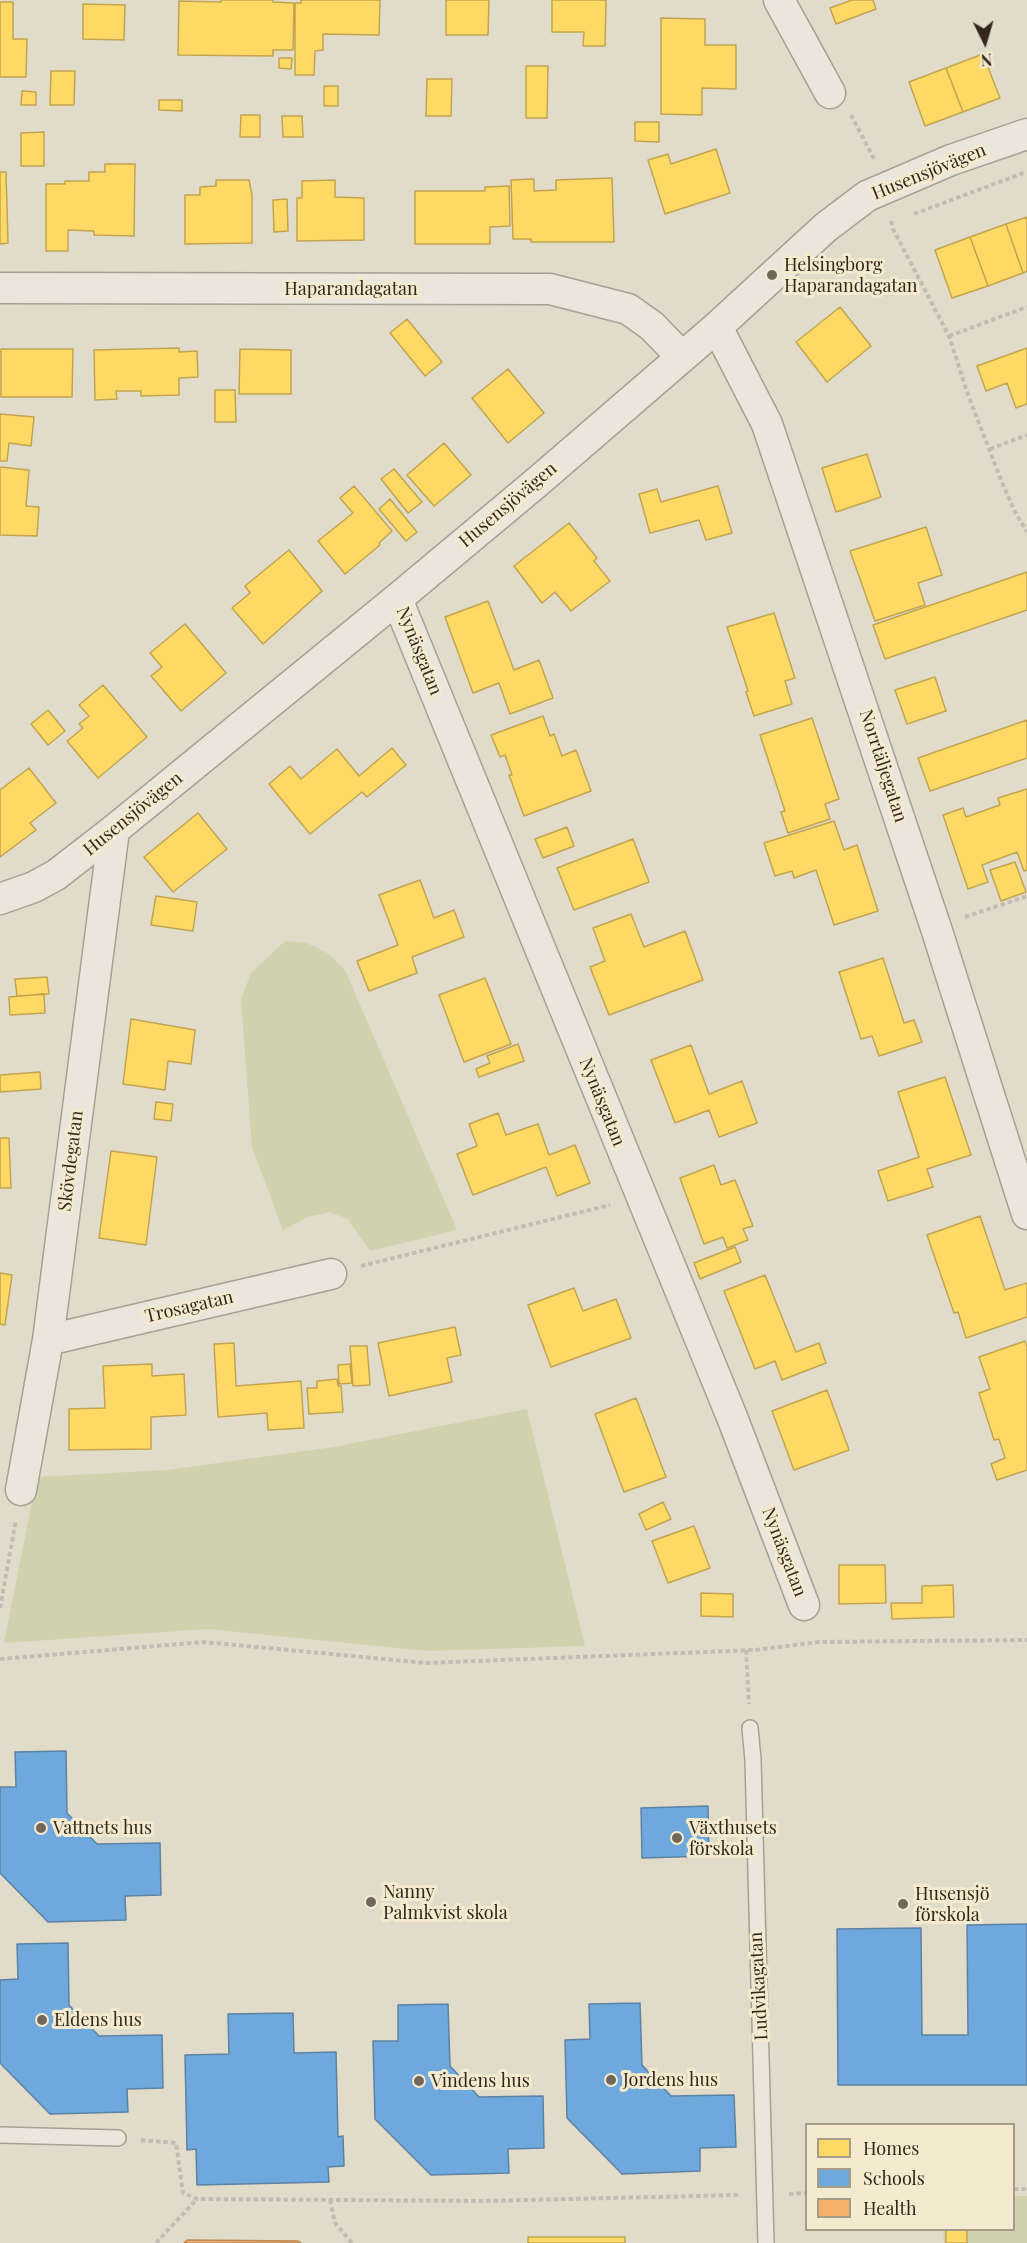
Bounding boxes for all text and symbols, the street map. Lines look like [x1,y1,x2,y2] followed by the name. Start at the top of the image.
[955,12,1015,72] north arrow
[980,49,993,71] text: N
[869,139,989,205] street label: Husensjövägen
[784,254,917,296] place label: Helsingborg Haparandagatan
[765,268,779,282] marker: Helsingborg Haparandagatan
[284,278,418,300] street label: Haparandagatan
[455,458,561,552] street label: Husensjövägen
[391,604,447,698] street label: Nynäsgatan
[855,707,911,825] street label: Norrtäljegatan
[79,767,187,861] street label: Husensjövägen
[574,1055,630,1149] street label: Nynäsgatan
[54,1109,88,1213] street label: Skövdegatan
[143,1286,235,1328] street label: Trosagatan
[757,1504,811,1600] street label: Nynäsgatan
[53,1817,152,1839] place label: Vattnets hus
[689,1817,777,1860] place label: Växthusets förskola
[34,1821,48,1835] marker: Vattnets hus
[670,1831,684,1845] marker: Växthusets förskola
[383,1881,508,1924] place label: Nanny Palmkvist skola
[915,1883,990,1926] place label: Husensjö förskola
[364,1895,378,1909] marker: Nanny Palmkvist skola
[896,1897,910,1911] marker: Husensjö förskola
[745,1931,773,2041] street label: Ludvikagatan
[54,2009,142,2031] place label: Eldens hus
[35,2013,49,2027] marker: Eldens hus
[623,2069,718,2091] place label: Jordens hus
[431,2070,530,2092] place label: Vindens hus
[604,2073,618,2087] marker: Jordens hus
[412,2074,426,2088] marker: Vindens hus
[805,2123,1015,2231] legend
[863,2136,919,2160] text: Homes
[863,2166,925,2190] text: Schools
[863,2196,916,2220] text: Health

